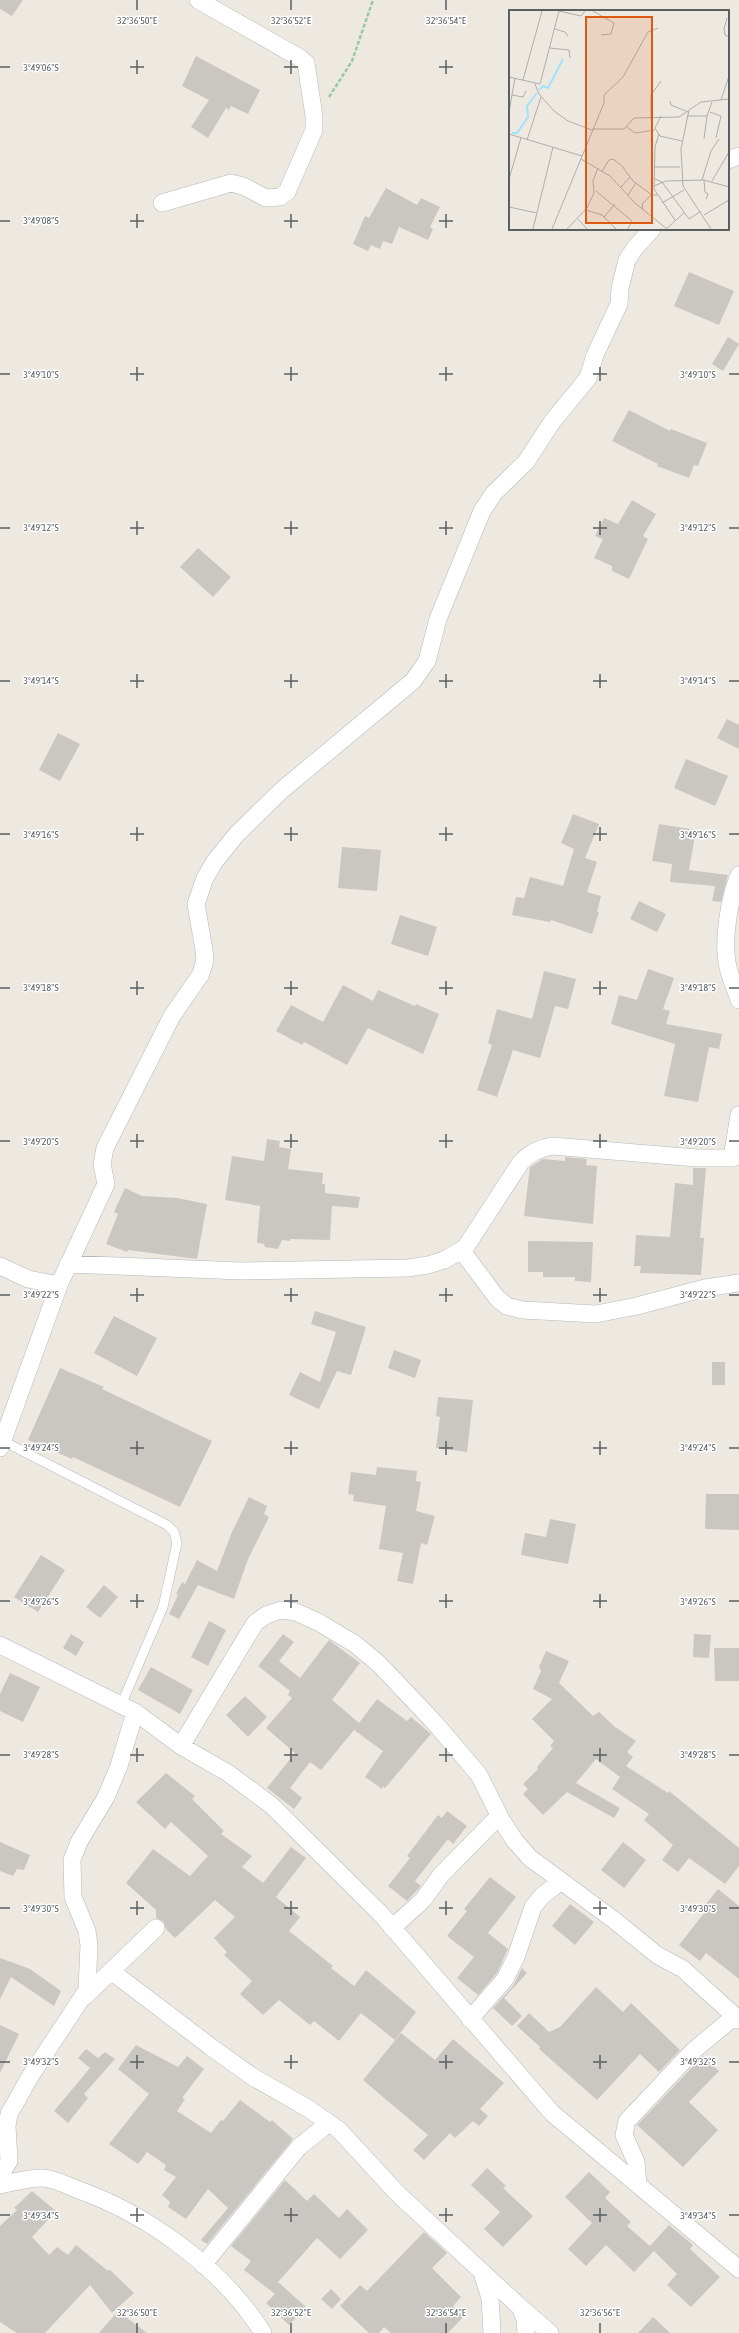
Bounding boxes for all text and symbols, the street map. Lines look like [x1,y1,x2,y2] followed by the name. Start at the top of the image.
[509,10,729,230] inset map
[117,15,158,26] text: 32°36'50"E
[271,15,312,26] text: 32°36'52"E
[426,15,467,26] text: 32°36'54"E
[23,62,59,73] text: 3°49'06"S
[23,215,59,226] text: 3°49'08"S
[23,369,59,380] text: 3°49'10"S
[680,369,716,380] text: 3°49'10"S
[23,522,59,533] text: 3°49'12"S
[680,522,716,533] text: 3°49'12"S
[23,675,59,686] text: 3°49'14"S
[680,675,716,686] text: 3°49'14"S
[23,829,59,840] text: 3°49'16"S
[680,829,716,840] text: 3°49'16"S
[23,982,59,993] text: 3°49'18"S
[680,982,716,993] text: 3°49'18"S
[23,1136,59,1147] text: 3°49'20"S
[680,1136,716,1147] text: 3°49'20"S
[23,1289,59,1300] text: 3°49'22"S
[680,1289,716,1300] text: 3°49'22"S
[23,1442,59,1453] text: 3°49'24"S
[680,1442,716,1453] text: 3°49'24"S
[23,1596,59,1607] text: 3°49'26"S
[680,1596,716,1607] text: 3°49'26"S
[23,1749,59,1760] text: 3°49'28"S
[680,1749,716,1760] text: 3°49'28"S
[23,1903,59,1914] text: 3°49'30"S
[680,1903,716,1914] text: 3°49'30"S
[23,2056,59,2067] text: 3°49'32"S
[680,2056,716,2067] text: 3°49'32"S
[23,2210,59,2221] text: 3°49'34"S
[680,2210,716,2221] text: 3°49'34"S
[117,2307,158,2318] text: 32°36'50"E
[271,2307,312,2318] text: 32°36'52"E
[426,2307,467,2318] text: 32°36'54"E
[580,2307,621,2318] text: 32°36'56"E

